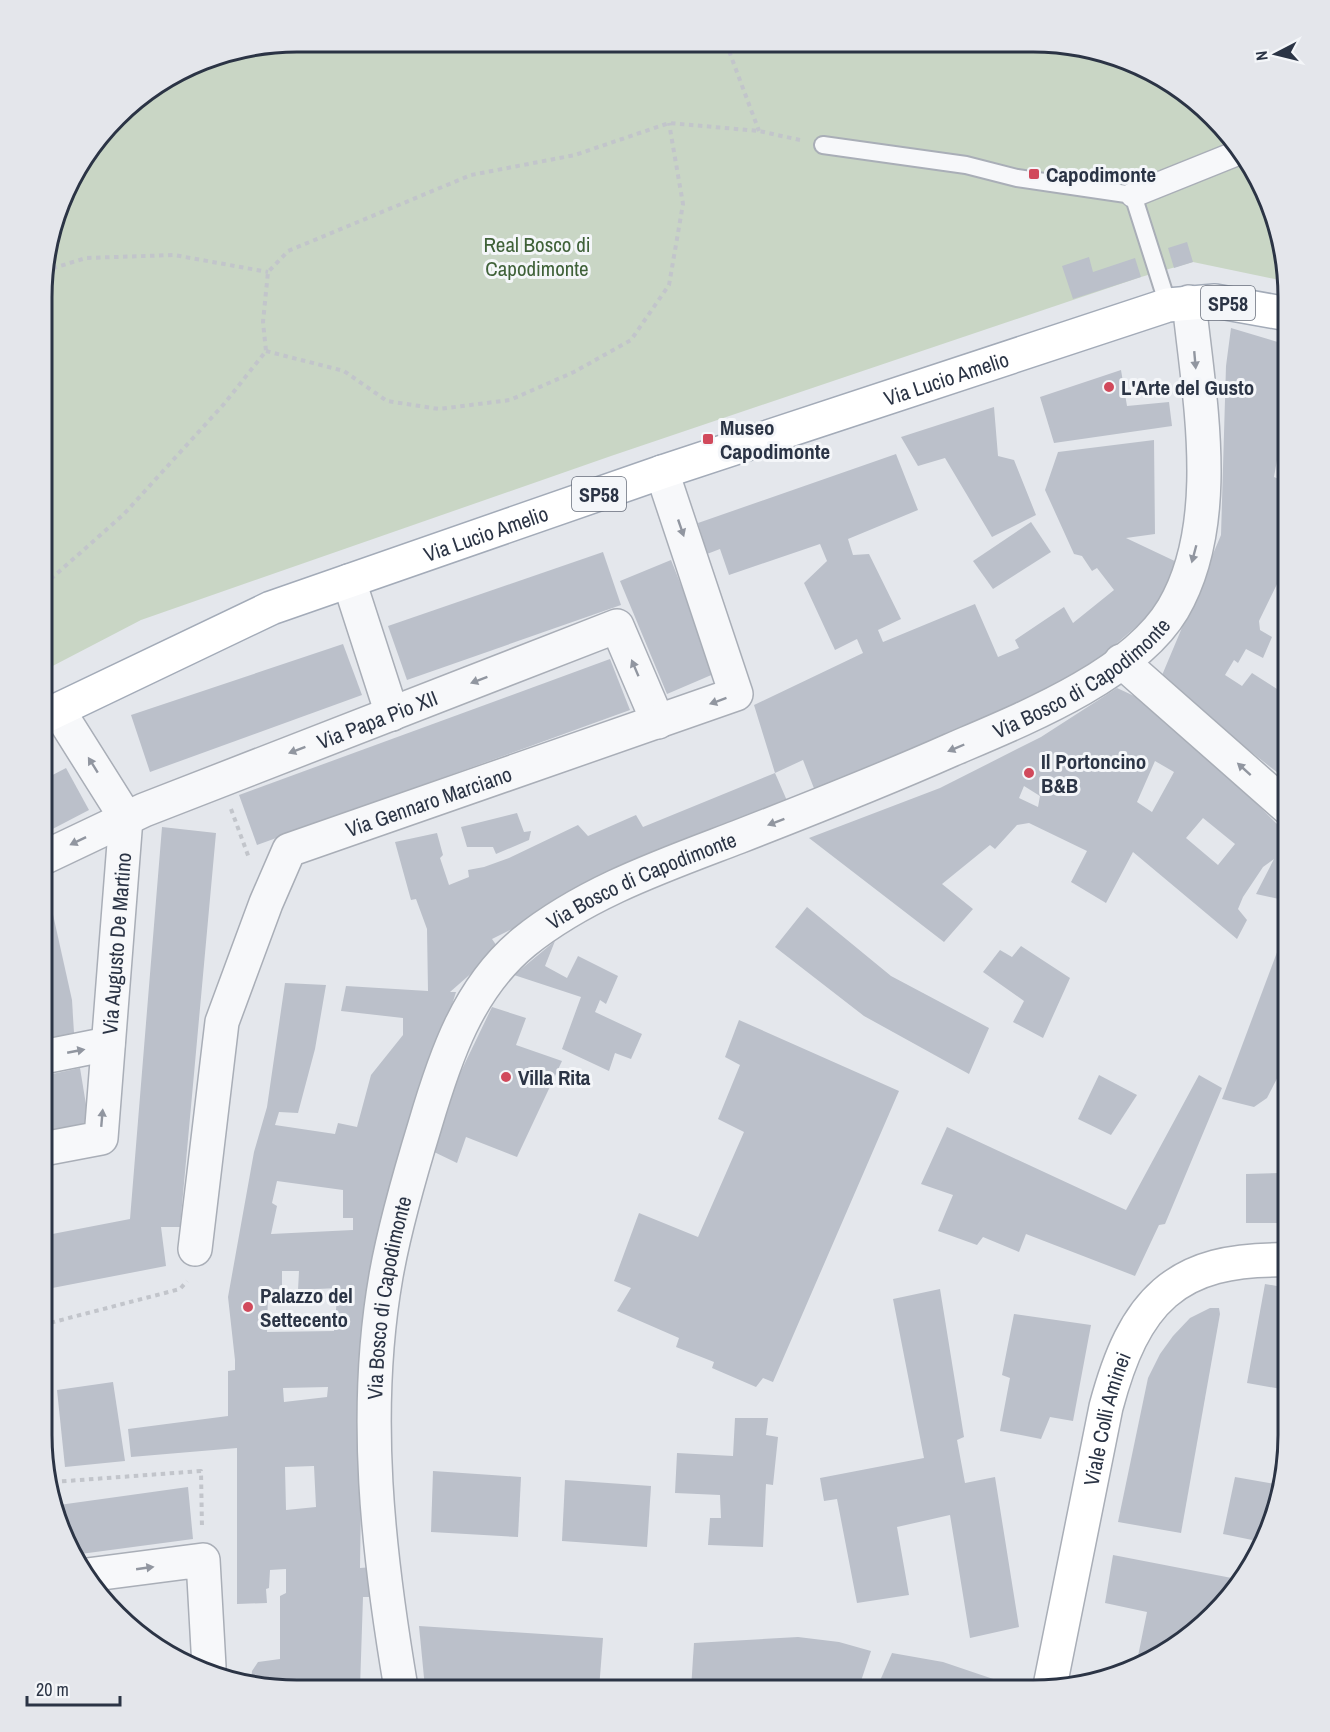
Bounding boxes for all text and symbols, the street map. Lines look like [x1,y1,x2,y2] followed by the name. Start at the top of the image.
[1246,24,1306,84] north arrow
[1250,50,1273,62] text: N
[1046,160,1156,189] place label: Capodimonte
[1027,167,1041,181] marker: Capodimonte
[483,230,591,283] park label: Real Bosco di Capodimonte
[1201,286,1255,320] road number: SP58
[880,344,1012,412] street label: Via Lucio Amelio
[1190,351,1200,370] one-way arrow
[1121,373,1254,402] place label: L'Arte del Gusto
[1102,380,1116,394] marker: L'Arte del Gusto
[720,413,830,466] place label: Museo Capodimonte
[701,432,715,446] marker: Museo Capodimonte
[572,477,626,511] road number: SP58
[420,498,552,568] street label: Via Lucio Amelio
[676,519,686,537] one-way arrow
[1189,545,1199,563] one-way arrow
[988,612,1176,745] street label: Via Bosco di Capodimonte
[630,659,639,677] one-way arrow
[469,675,487,685] one-way arrow
[313,683,442,756] street label: Via Papa Pio XII
[709,696,727,706] one-way arrow
[947,743,965,753] one-way arrow
[288,746,306,756] one-way arrow
[1041,747,1146,800] place label: Il Portoncino B&B
[87,758,99,774] one-way arrow
[342,759,515,844] street label: Via Gennaro Marciano
[1237,763,1252,776] one-way arrow
[1022,766,1036,780] marker: Il Portoncino B&B
[767,818,785,828] one-way arrow
[541,825,740,936] street label: Via Bosco di Capodimonte
[70,837,87,846] one-way arrow
[95,851,138,1036] street label: Via Augusto De Martino
[66,1046,85,1055] one-way arrow
[518,1063,591,1092] place label: Villa Rita
[499,1070,513,1084] marker: Villa Rita
[97,1108,107,1127] one-way arrow
[360,1193,418,1400] street label: Via Bosco di Capodimonte
[260,1281,353,1334] place label: Palazzo del Settecento
[241,1300,255,1314] marker: Palazzo del Settecento
[1076,1348,1137,1488] street label: Viale Colli Aminei
[136,1563,155,1572] one-way arrow
[27,1669,120,1707] scale bar
[36,1677,69,1702] text: 20 m

